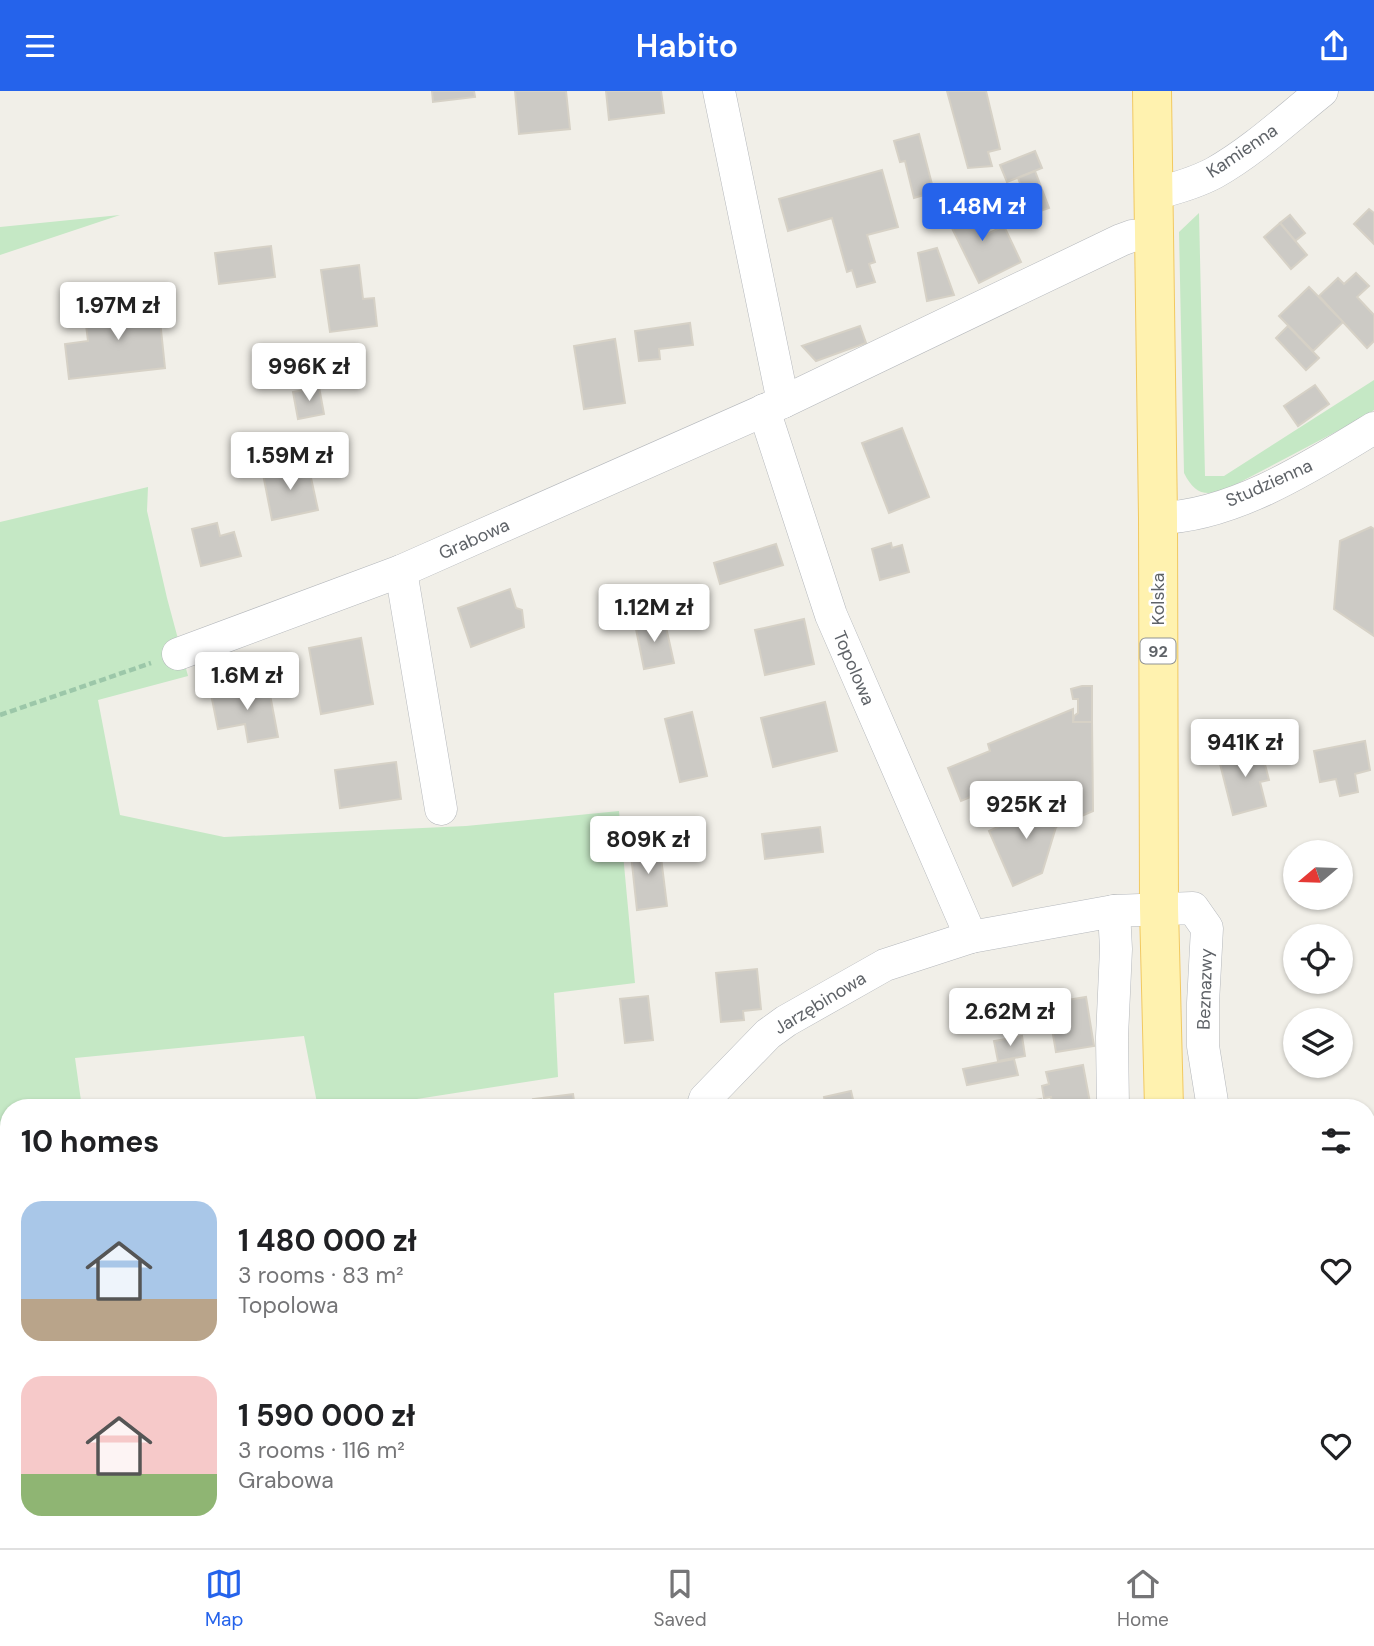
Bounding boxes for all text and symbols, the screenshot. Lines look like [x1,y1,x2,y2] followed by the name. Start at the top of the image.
[636,25,738,67] text: Habito
[21,27,59,65] icon: menu
[1315,27,1353,65] icon: share
[1202,118,1282,184] street label: Kamienna
[910,183,1054,243] pin: 1.48M zł
[938,191,1026,221] text: 1.48M zł
[46,282,190,342] pin: 1.97M zł
[76,290,160,320] text: 1.97M zł
[244,343,374,403] pin: 996K zł
[268,351,350,381] text: 996K zł
[218,433,362,492] pin: 1.59M zł
[247,440,333,470] text: 1.59M zł
[1222,453,1316,513] street label: Studzienna
[435,513,513,565] street label: Grabowa
[1146,573,1170,625] street label: Kolska
[582,585,726,644] pin: 1.12M zł
[615,592,693,622] text: 1.12M zł
[828,627,880,709] street label: Topolowa
[1140,639,1176,663] road number: 92
[182,653,312,712] pin: 1.6M zł
[211,660,283,690] text: 1.6M zł
[1180,719,1310,779] pin: 941K zł
[1207,727,1283,757] text: 941K zł
[961,781,1091,841] pin: 925K zł
[986,789,1066,819] text: 925K zł
[583,817,713,876] pin: 809K zł
[606,824,690,854] text: 809K zł
[1283,840,1353,910] north arrow
[1283,840,1353,1078] map controls
[1283,924,1353,994] button: locate
[1192,948,1218,1030] street label: Beznazwy
[770,966,870,1040] street label: Jarzębinowa
[938,989,1082,1048] pin: 2.62M zł
[965,996,1055,1026] text: 2.62M zł
[1283,1008,1353,1078] button: layers
[21,1122,159,1161] text: 10 homes
[1317,1122,1355,1160] icon: filters
[238,1221,417,1260] text: 1 480 000 zł
[77,1229,161,1313] icon: home
[1317,1252,1355,1290] icon: heart
[238,1260,404,1290] text: 3 rooms · 83 m²
[238,1290,339,1320] text: Topolowa
[238,1396,415,1435] text: 1 590 000 zł
[77,1404,161,1488] icon: home
[1317,1427,1355,1465] icon: heart
[238,1435,405,1465] text: 3 rooms · 116 m²
[238,1465,334,1495] text: Grabowa
[205,1565,243,1632] tab: Map
[654,1565,707,1632] tab: Saved
[1117,1565,1169,1632] tab: Home

